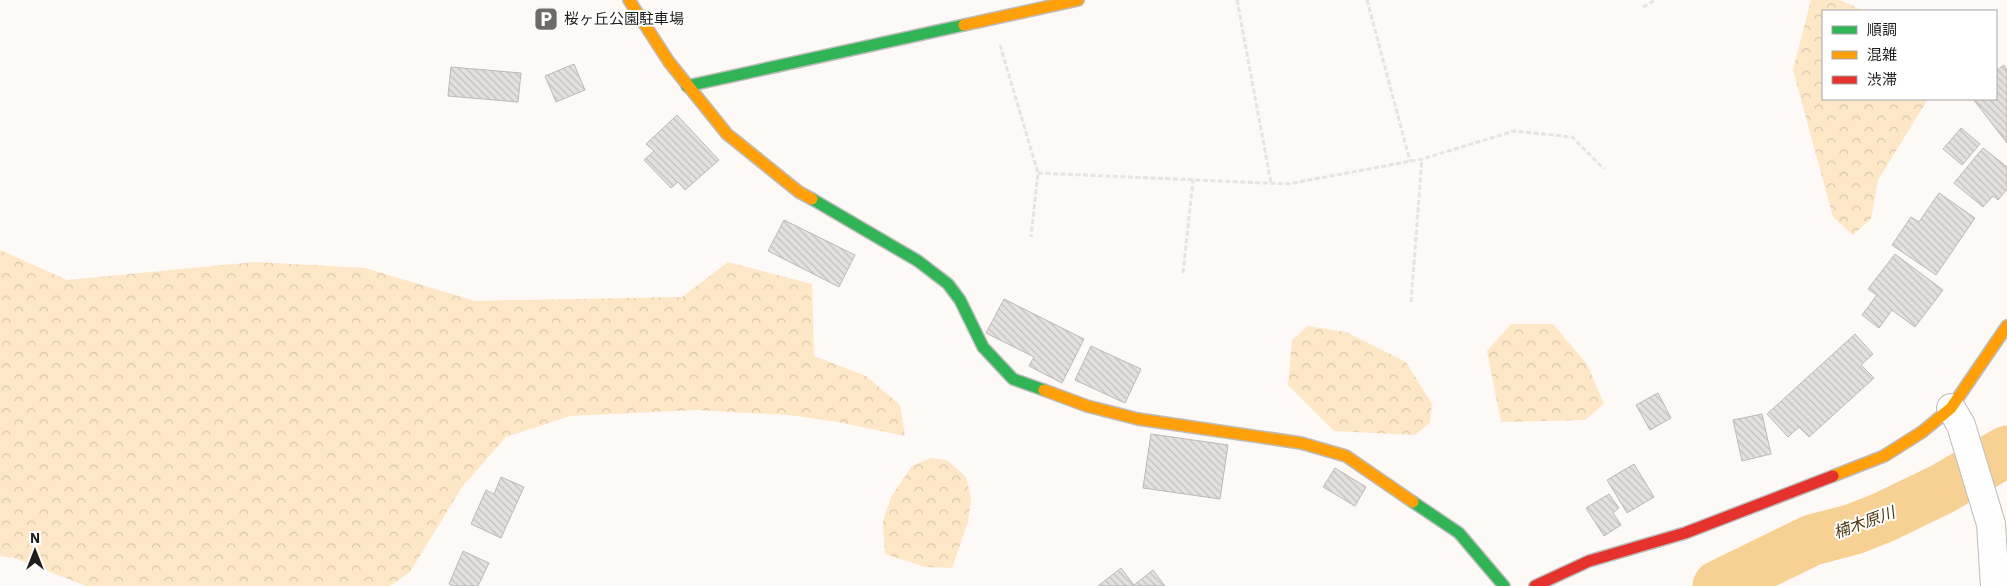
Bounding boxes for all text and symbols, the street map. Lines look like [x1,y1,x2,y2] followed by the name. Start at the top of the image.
[533,6,559,32] parking icon: 桜ヶ丘公園駐車場
[564,9,684,28] place label: 桜ヶ丘公園駐車場
[1822,10,1997,100] legend
[1867,20,1897,39] text: 順調
[1867,45,1897,64] text: 混雑
[1867,70,1897,89] text: 渋滞
[1831,501,1899,542] water label: 楠木原川
[10,526,60,576] north arrow
[30,529,40,547] text: N

